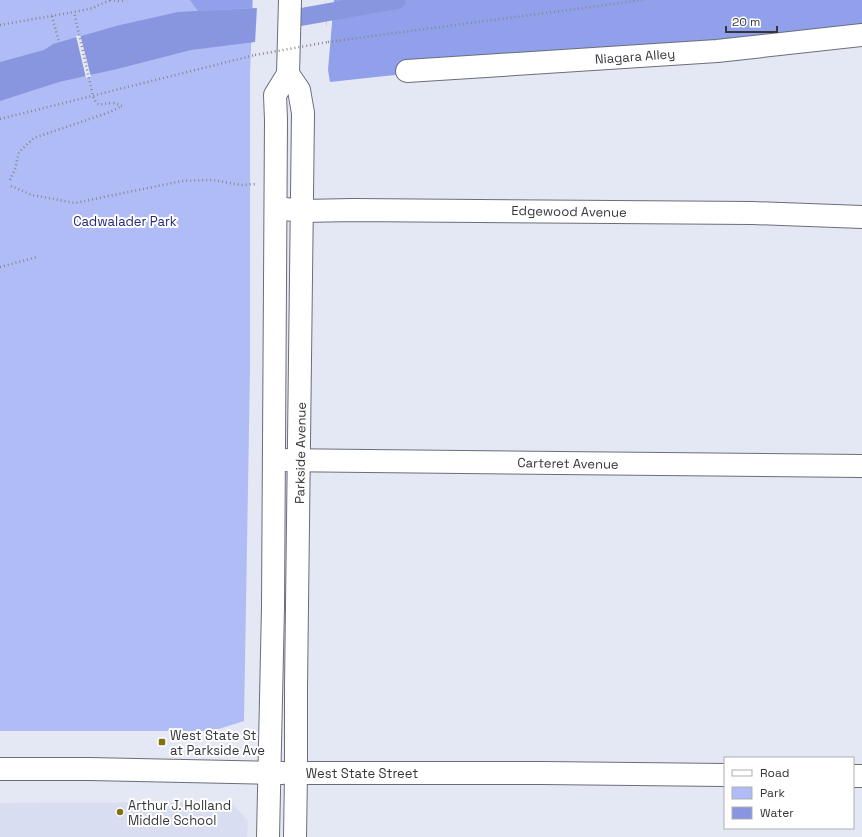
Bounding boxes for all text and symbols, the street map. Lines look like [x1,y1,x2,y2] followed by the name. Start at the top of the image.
[726,8,777,34] scale bar
[732,14,760,30] text: 20 m
[594,45,676,68] street label: Niagara Alley
[511,202,627,221] street label: Edgewood Avenue
[73,213,177,230] park label: Cadwalader Park
[291,402,310,504] street label: Parkside Avenue
[517,454,619,473] street label: Carteret Avenue
[170,727,265,759] place label: West State St at Parkside Ave
[157,737,167,747] marker: West State St at Parkside Ave
[724,757,854,829] legend
[306,765,418,782] street label: West State Street
[760,765,789,781] text: Road
[760,785,785,801] text: Park
[128,797,231,829] place label: Arthur J. Holland Middle School
[760,805,794,821] text: Water
[115,807,125,817] marker: Arthur J. Holland Middle School

